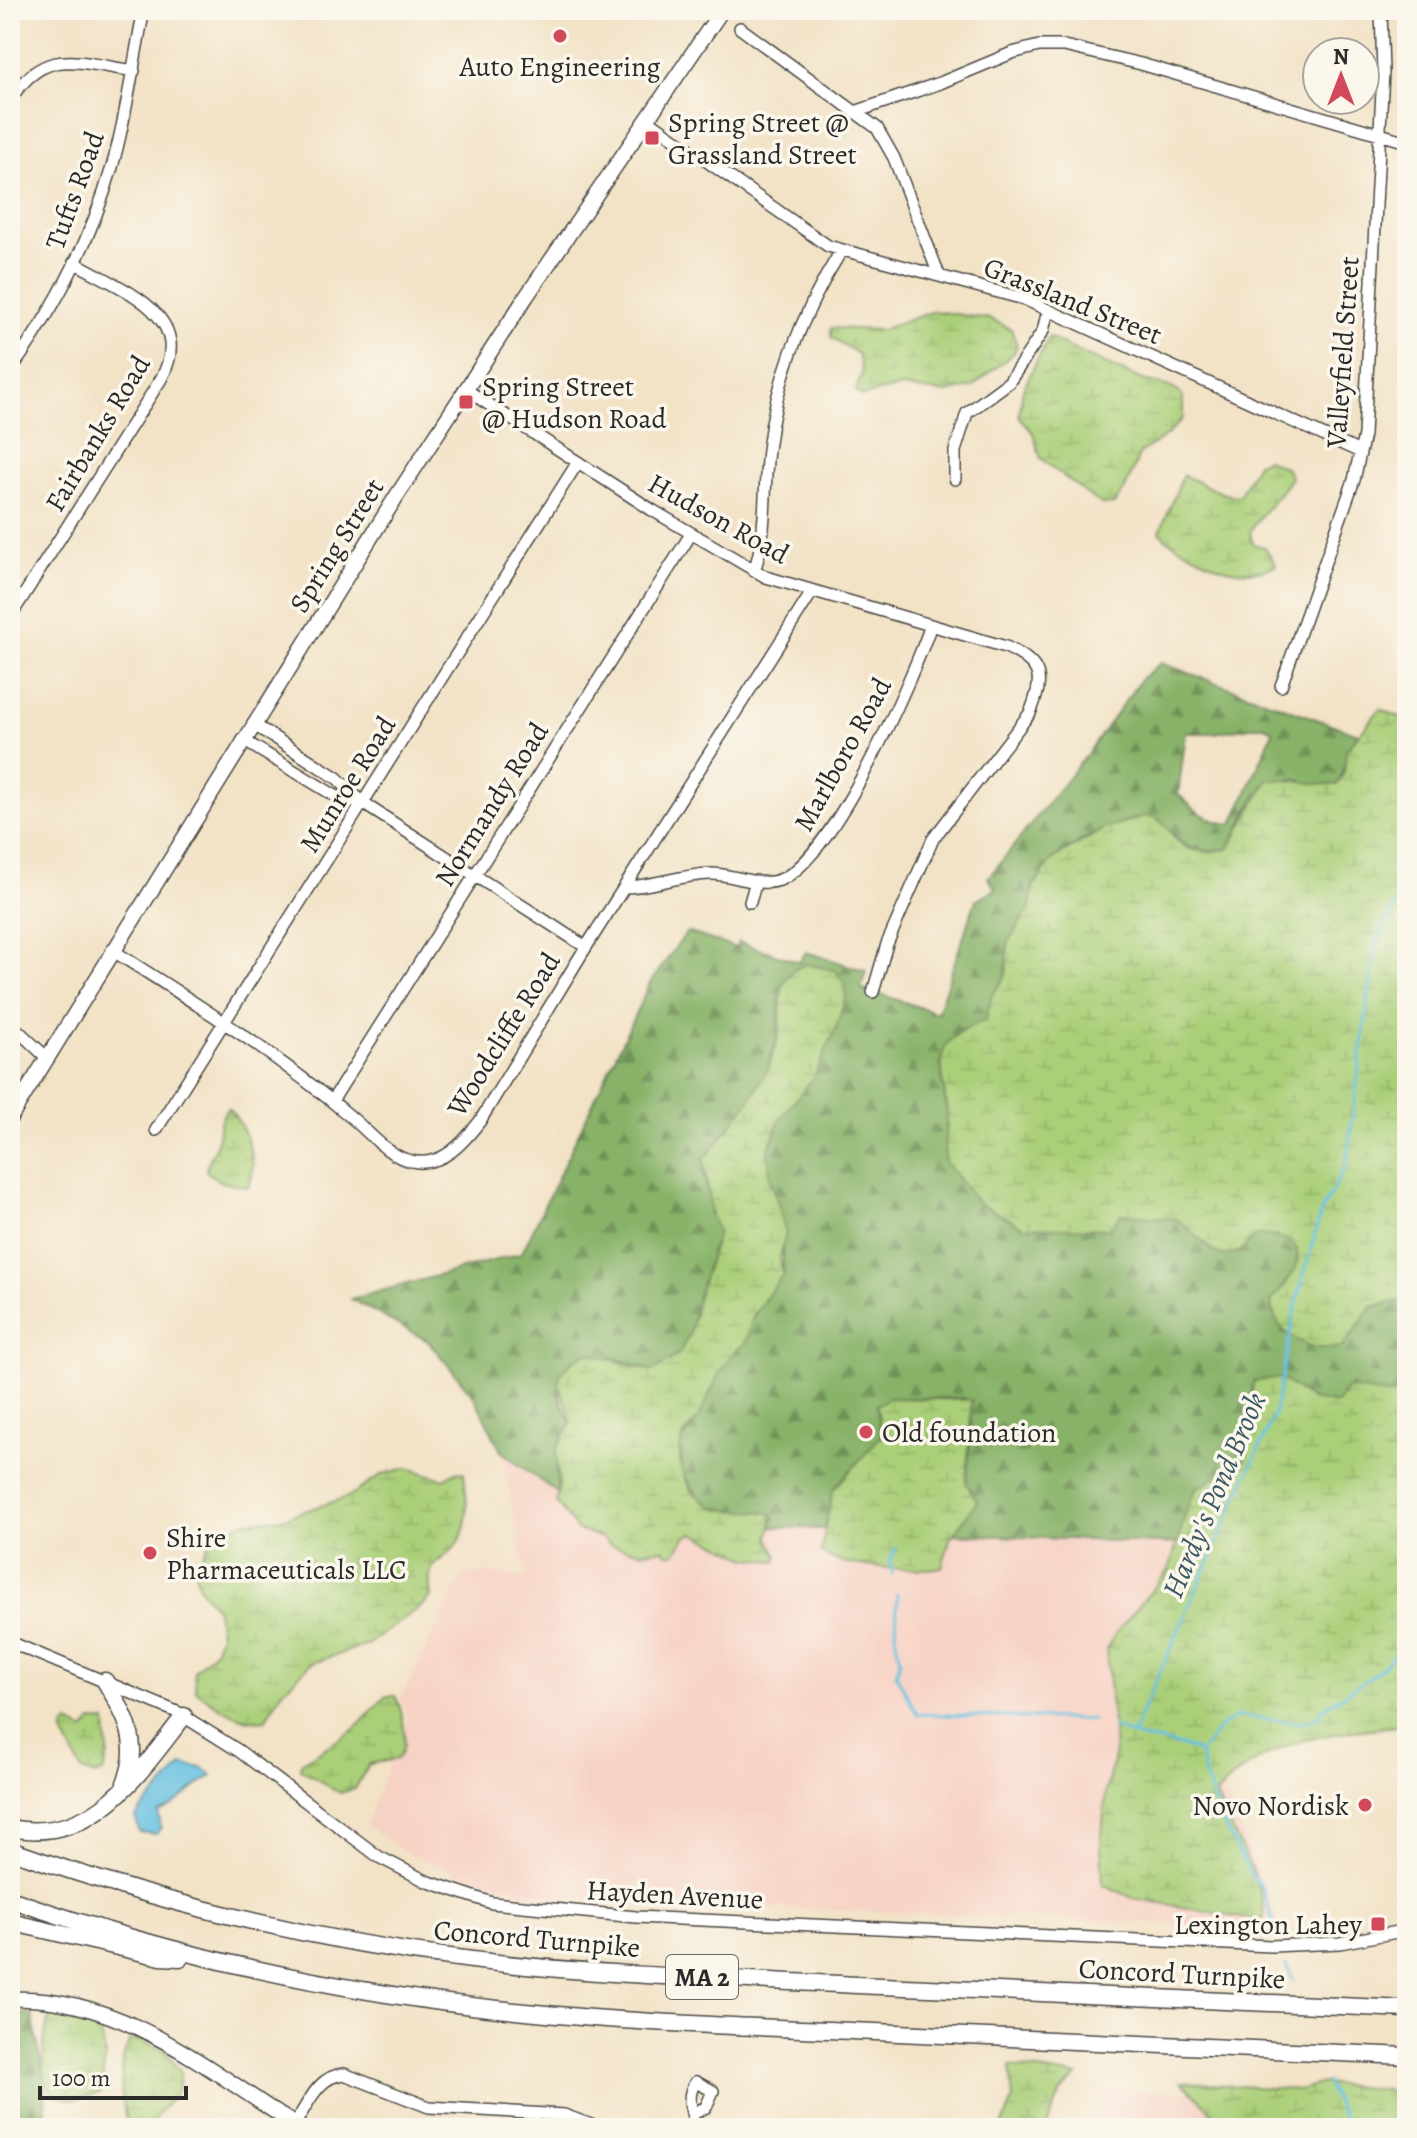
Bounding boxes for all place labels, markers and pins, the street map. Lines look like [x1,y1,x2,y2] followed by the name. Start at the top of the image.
[551,27,569,45] marker: Auto Engineering
[458,48,661,86] place label: Auto Engineering
[668,104,857,174] place label: Spring Street @ Grassland Street
[643,129,661,147] marker: Spring Street @ Grassland Street
[482,368,667,438] place label: Spring Street @ Hudson Road
[457,393,475,411] marker: Spring Street @ Hudson Road
[882,1414,1056,1452] place label: Old foundation
[857,1423,875,1441] marker: Old foundation
[166,1519,406,1589] place label: Shire Pharmaceuticals LLC
[141,1544,159,1562] marker: Shire Pharmaceuticals LLC
[1192,1787,1349,1825] place label: Novo Nordisk
[1356,1796,1374,1814] marker: Novo Nordisk
[1174,1906,1362,1944] place label: Lexington Lahey
[1369,1915,1387,1933] marker: Lexington Lahey

